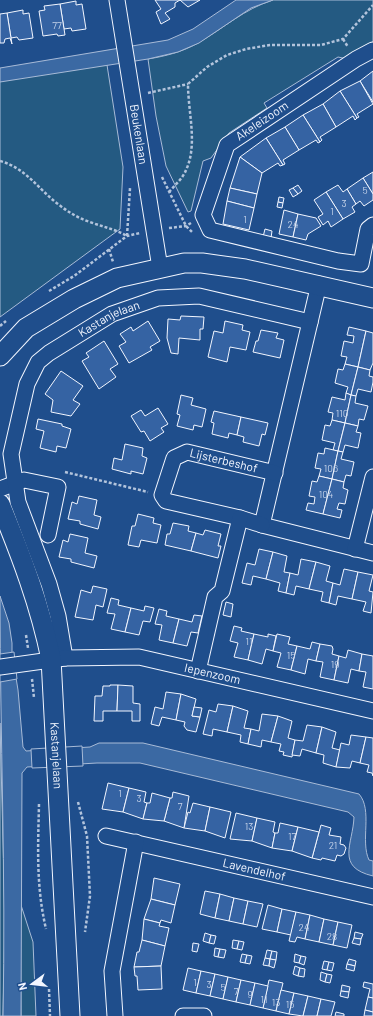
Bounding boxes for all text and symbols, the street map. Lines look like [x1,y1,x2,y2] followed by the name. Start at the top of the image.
[52,19,62,31] house number: 77
[233,98,290,143] street label: Akeleizoom
[128,103,151,165] street label: Beukenlaan
[362,184,368,196] house number: 5
[341,197,347,209] house number: 3
[330,205,334,217] house number: 1
[243,213,247,225] house number: 1
[288,218,298,230] house number: 24
[75,297,141,339] street label: Kastanjelaan
[336,407,348,419] house number: 110
[188,445,259,475] street label: Lijsterbeshof
[324,462,338,474] house number: 106
[319,488,333,500] house number: 104
[245,635,253,647] house number: 11
[287,649,295,661] house number: 15
[331,658,339,670] house number: 19
[183,660,242,686] street label: Iepenzoom
[48,722,66,789] street label: Kastanjelaan
[118,787,122,799] house number: 1
[136,792,142,804] house number: 3
[178,800,183,812] house number: 7
[245,820,253,832] house number: 13
[288,830,296,842] house number: 17
[329,839,337,851] house number: 21
[222,855,287,883] street label: Lavendelhof
[299,921,309,933] house number: 24
[327,930,337,942] house number: 28
[12,964,52,1004] north arrow
[193,976,197,988] house number: 1
[206,978,212,990] house number: 3
[15,981,29,992] text: N
[220,981,226,993] house number: 5
[234,985,239,997] house number: 7
[247,988,253,1000] house number: 9
[260,993,268,1005] house number: 11
[272,996,280,1008] house number: 13
[286,998,294,1010] house number: 15

